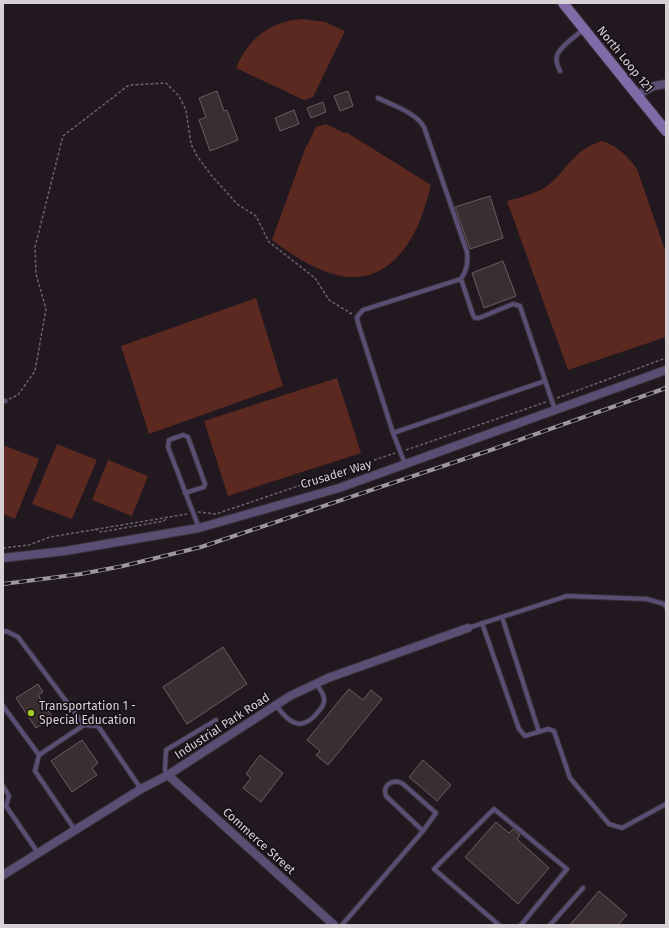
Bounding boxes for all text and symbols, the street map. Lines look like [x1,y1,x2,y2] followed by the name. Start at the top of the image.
[594,23,656,95] street label: North Loop 121
[299,457,373,491] street label: Crusader Way
[172,690,272,762] street label: Industrial Park Road
[39,699,136,727] place label: Transportation 1 - Special Education
[26,708,36,718] marker: Transportation 1 - Special Education
[220,805,299,878] street label: Commerce Street

